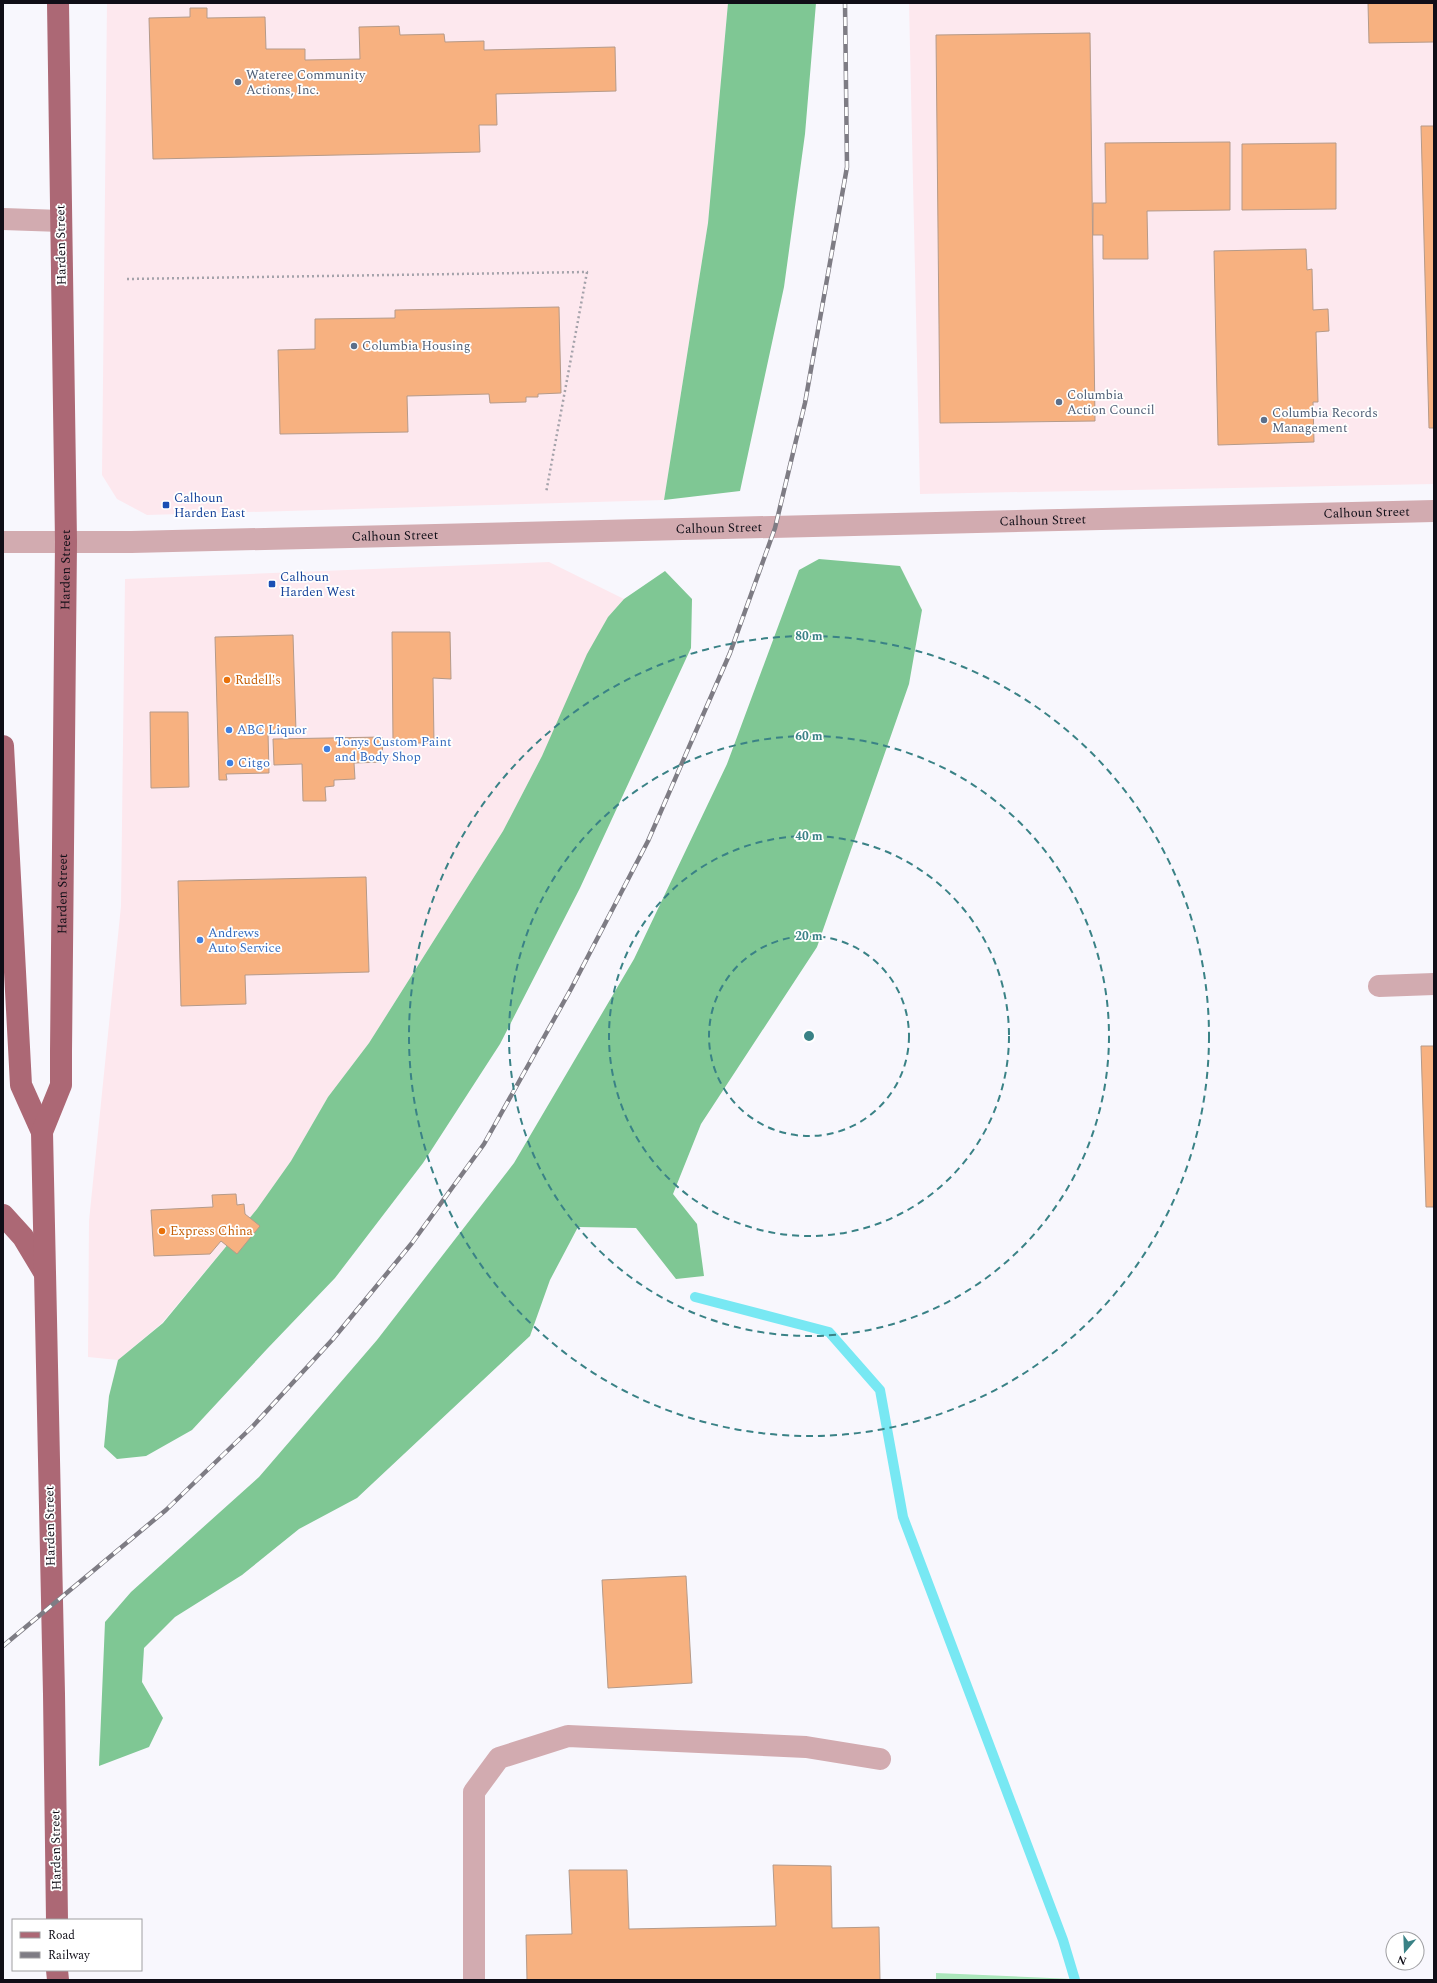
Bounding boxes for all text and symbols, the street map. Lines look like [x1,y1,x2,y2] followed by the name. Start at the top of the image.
[246,65,366,100] place label: Wateree Community Actions, Inc.
[233,77,243,87] marker: Wateree Community Actions, Inc.
[50,204,72,285] street label: Harden Street
[362,336,471,356] place label: Columbia Housing
[349,341,359,351] marker: Columbia Housing
[1067,385,1155,420] place label: Columbia Action Council
[1054,397,1064,407] marker: Columbia Action Council
[1272,403,1378,438] place label: Columbia Records Management
[1259,415,1269,425] marker: Columbia Records Management
[174,488,246,523] place label: Calhoun Harden East
[161,500,171,510] marker: Calhoun Harden East
[1323,502,1411,524] street label: Calhoun Street
[999,509,1087,531] street label: Calhoun Street
[675,517,763,539] street label: Calhoun Street
[351,525,439,547] street label: Calhoun Street
[55,529,76,610] street label: Harden Street
[280,567,356,602] place label: Calhoun Harden West
[267,579,277,589] marker: Calhoun Harden West
[795,627,823,646] text: 80 m
[235,670,281,690] place label: Rudell's
[222,675,232,685] marker: Rudell's
[237,720,307,740] place label: ABC Liquor
[224,725,234,735] marker: ABC Liquor
[795,727,823,746] text: 60 m
[335,732,452,767] place label: Tonys Custom Paint and Body Shop
[322,744,332,754] marker: Tonys Custom Paint and Body Shop
[238,753,270,773] place label: Citgo
[225,758,235,768] marker: Citgo
[795,827,823,846] text: 40 m
[52,853,73,934] street label: Harden Street
[208,923,281,958] place label: Andrews Auto Service
[795,927,823,946] text: 20 m
[195,935,205,945] marker: Andrews Auto Service
[802,1029,816,1043] centre of rings
[170,1221,254,1241] place label: Express China
[157,1226,167,1236] marker: Express China
[39,1485,61,1566] street label: Harden Street
[45,1809,67,1890] street label: Harden Street
[12,1919,142,1971] legend
[48,1926,75,1945] text: Road
[1385,1931,1425,1971] north arrow
[48,1946,91,1965] text: Railway
[1395,1950,1409,1969] text: N

